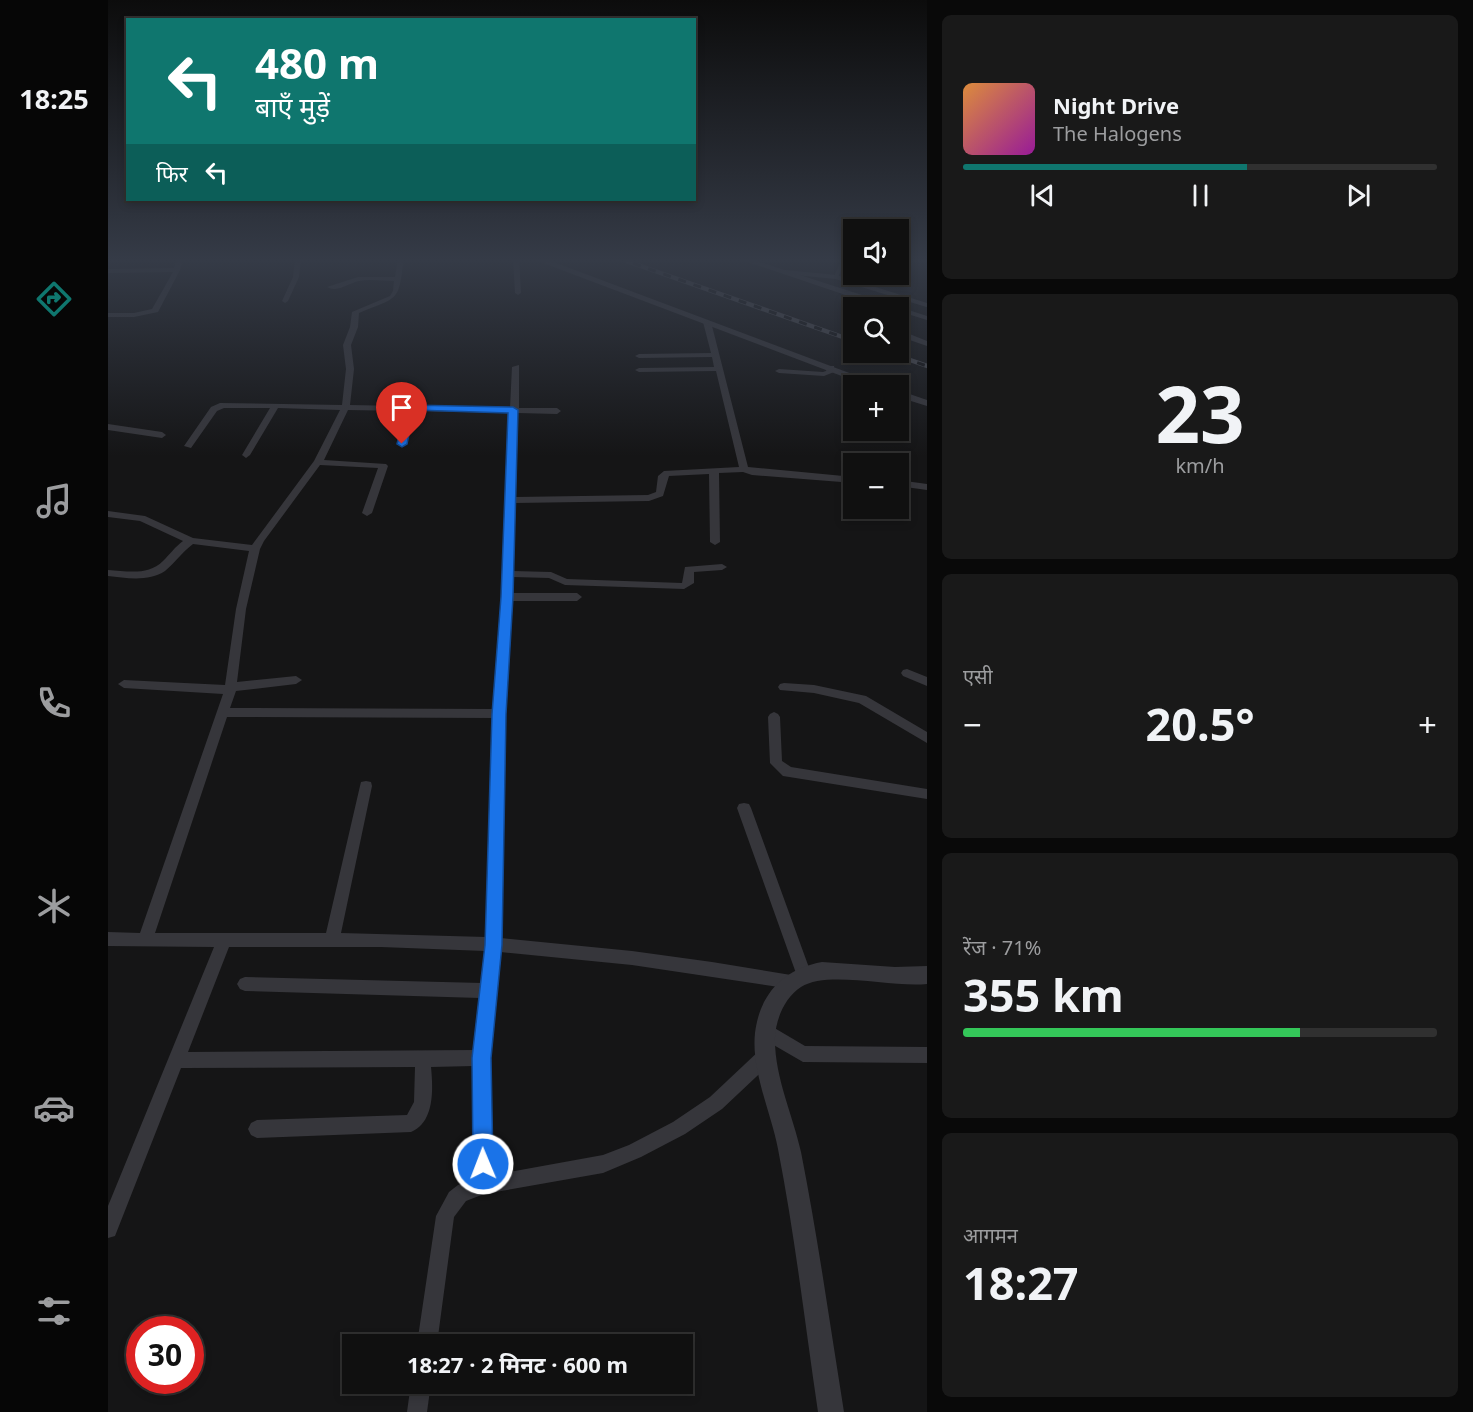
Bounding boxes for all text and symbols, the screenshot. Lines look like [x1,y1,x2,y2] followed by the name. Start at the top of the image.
[255,34,379,91] text: 480 m
[156,42,234,120] icon: left
[19,80,89,117] text: 18:25
[255,88,330,125] text: बाएँ मुड़ें
[1053,90,1179,120] text: Night Drive
[1053,120,1182,147] text: The Halogens
[200,156,233,189] icon: left
[156,158,188,188] text: फिर
[1026,179,1059,212] icon: previous
[1184,179,1217,212] icon: pause
[1342,179,1375,212] icon: next
[843,219,909,519] map controls
[843,219,909,285] button: sound
[33,278,75,320] icon: directions
[843,297,909,363] button: search
[1155,360,1245,466] text: 23
[843,375,909,441] button: +
[376,382,427,444] pin
[385,391,418,424] icon: arrive
[1175,452,1225,479] text: km/h
[843,453,909,519] button: −
[33,480,75,522] icon: music
[963,663,993,690] text: एसी
[33,682,75,724] icon: phone
[1146,693,1254,754] text: 20.5°
[963,702,982,747] text: −
[1418,702,1437,747] text: +
[33,885,75,927] icon: climate
[963,934,1041,961] text: रेंज · 71%
[963,964,1124,1025] text: 355 km
[33,1087,75,1129] icon: car
[451,1132,515,1196] position arrow
[963,1222,1018,1249] text: आगमन
[963,1252,1079,1313] text: 18:27
[33,1290,75,1332] icon: filters
[126,1316,204,1394] speed limit sign: 30
[407,1349,628,1379] text: 18:27 · 2 मिनट · 600 m

